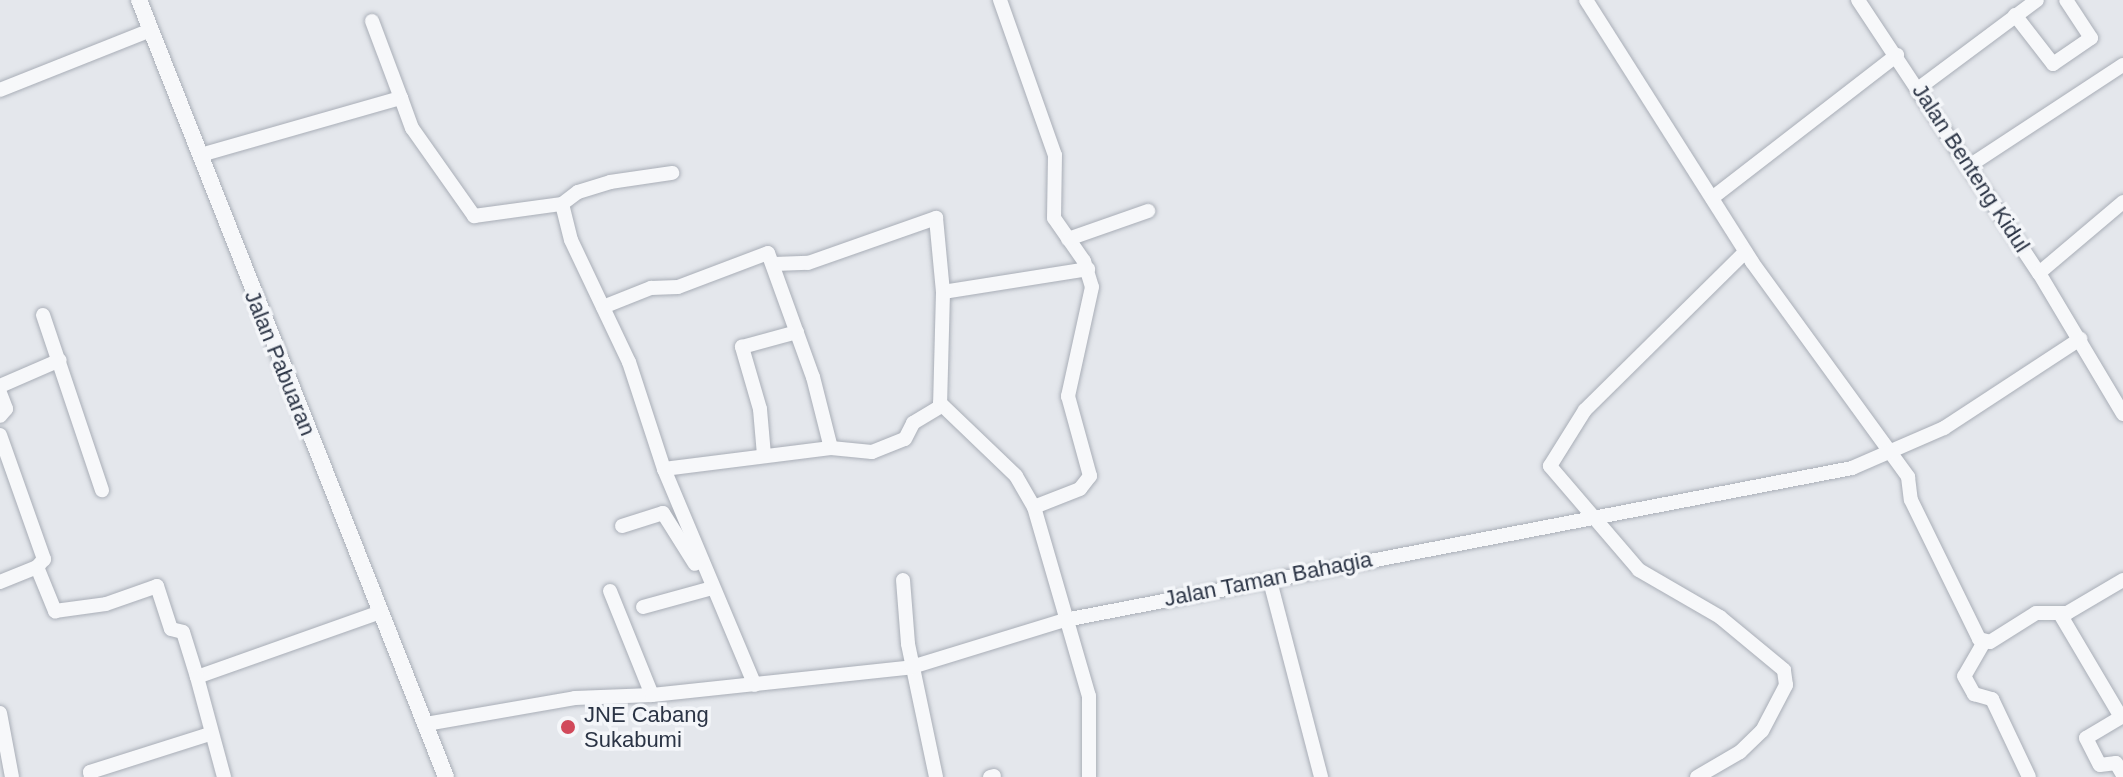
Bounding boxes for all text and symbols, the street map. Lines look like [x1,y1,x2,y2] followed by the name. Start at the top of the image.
[1907,79,2035,257] street label: Jalan Benteng Kidul
[239,287,321,439] street label: Jalan Pabuaran
[1162,546,1374,612] street label: Jalan Taman Bahagia
[584,701,709,752] place label: JNE Cabang Sukabumi
[559,718,577,736] marker: JNE Cabang Sukabumi

